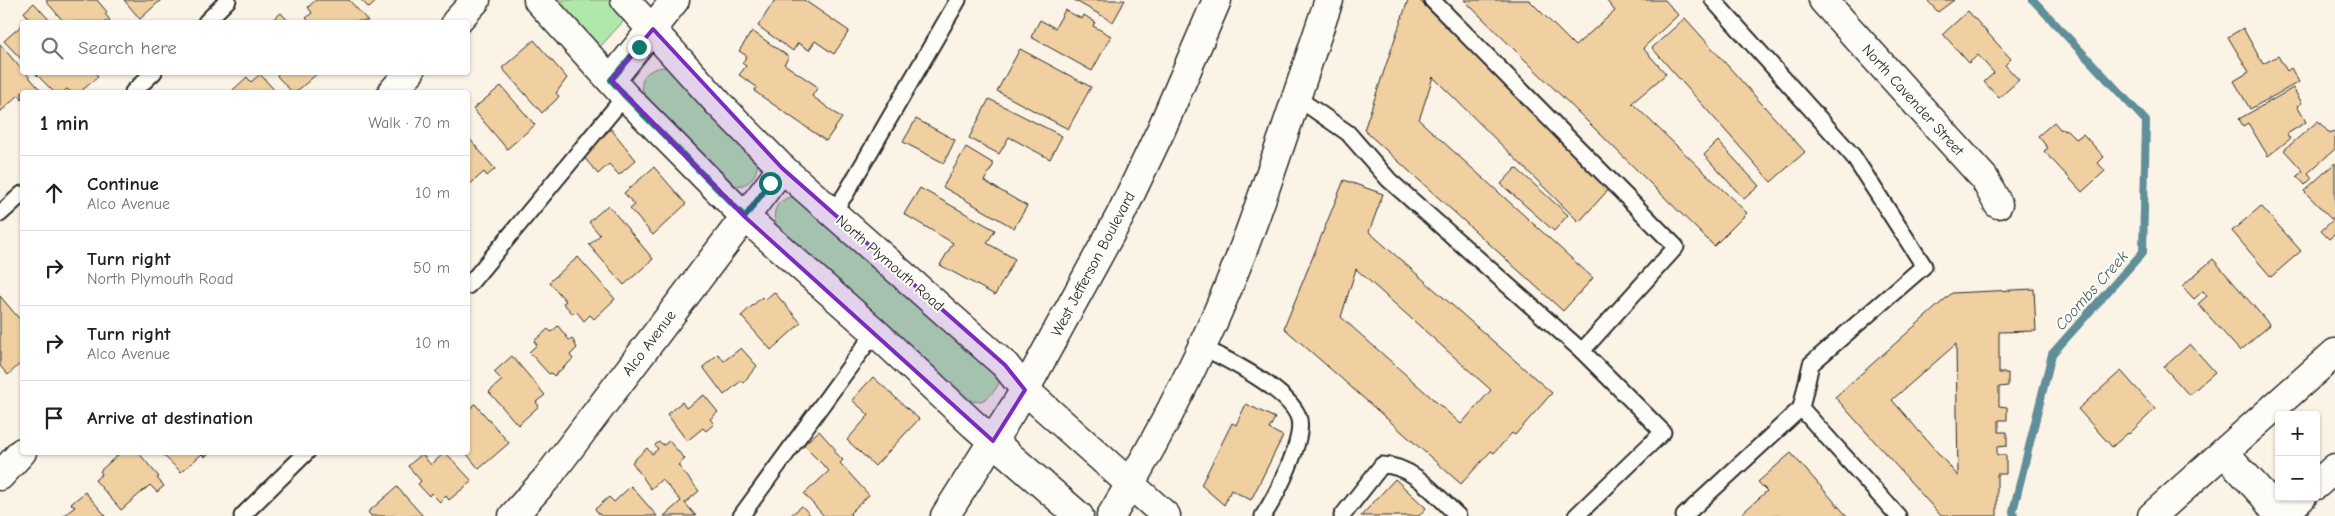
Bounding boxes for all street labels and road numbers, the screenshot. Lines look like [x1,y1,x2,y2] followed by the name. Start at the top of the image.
[1858,41,1968,160] street label: North Cavender Street
[1047,189,1139,339] street label: West Jefferson Boulevard
[832,211,948,315] street label: North Plymouth Road
[618,306,680,380] street label: Alco Avenue

